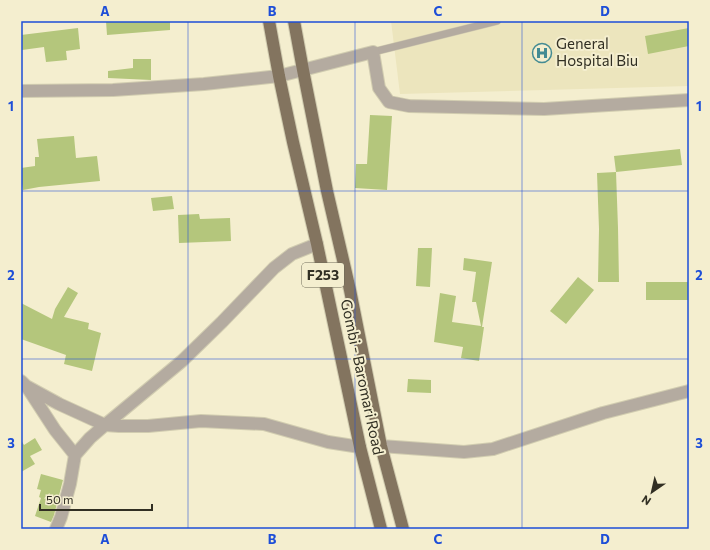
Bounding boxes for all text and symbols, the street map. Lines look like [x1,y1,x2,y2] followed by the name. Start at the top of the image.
[100,3,110,19] text: A
[268,3,277,19] text: B
[434,3,443,19] text: C
[600,3,610,19] text: D
[556,34,638,69] place label: General Hospital Biu
[531,42,553,64] hospital icon: General Hospital Biu
[8,98,14,114] text: 1
[696,98,702,114] text: 1
[302,263,344,287] road number: F253
[7,267,15,283] text: 2
[695,267,703,283] text: 2
[338,297,388,456] street label: Gombi - Baromari Road
[7,435,15,451] text: 3
[695,435,703,451] text: 3
[632,472,672,512] north arrow
[40,486,152,512] scale bar
[46,492,74,506] text: 50 m
[639,493,653,508] text: N
[100,531,110,547] text: A
[268,531,277,547] text: B
[434,531,443,547] text: C
[600,531,610,547] text: D

